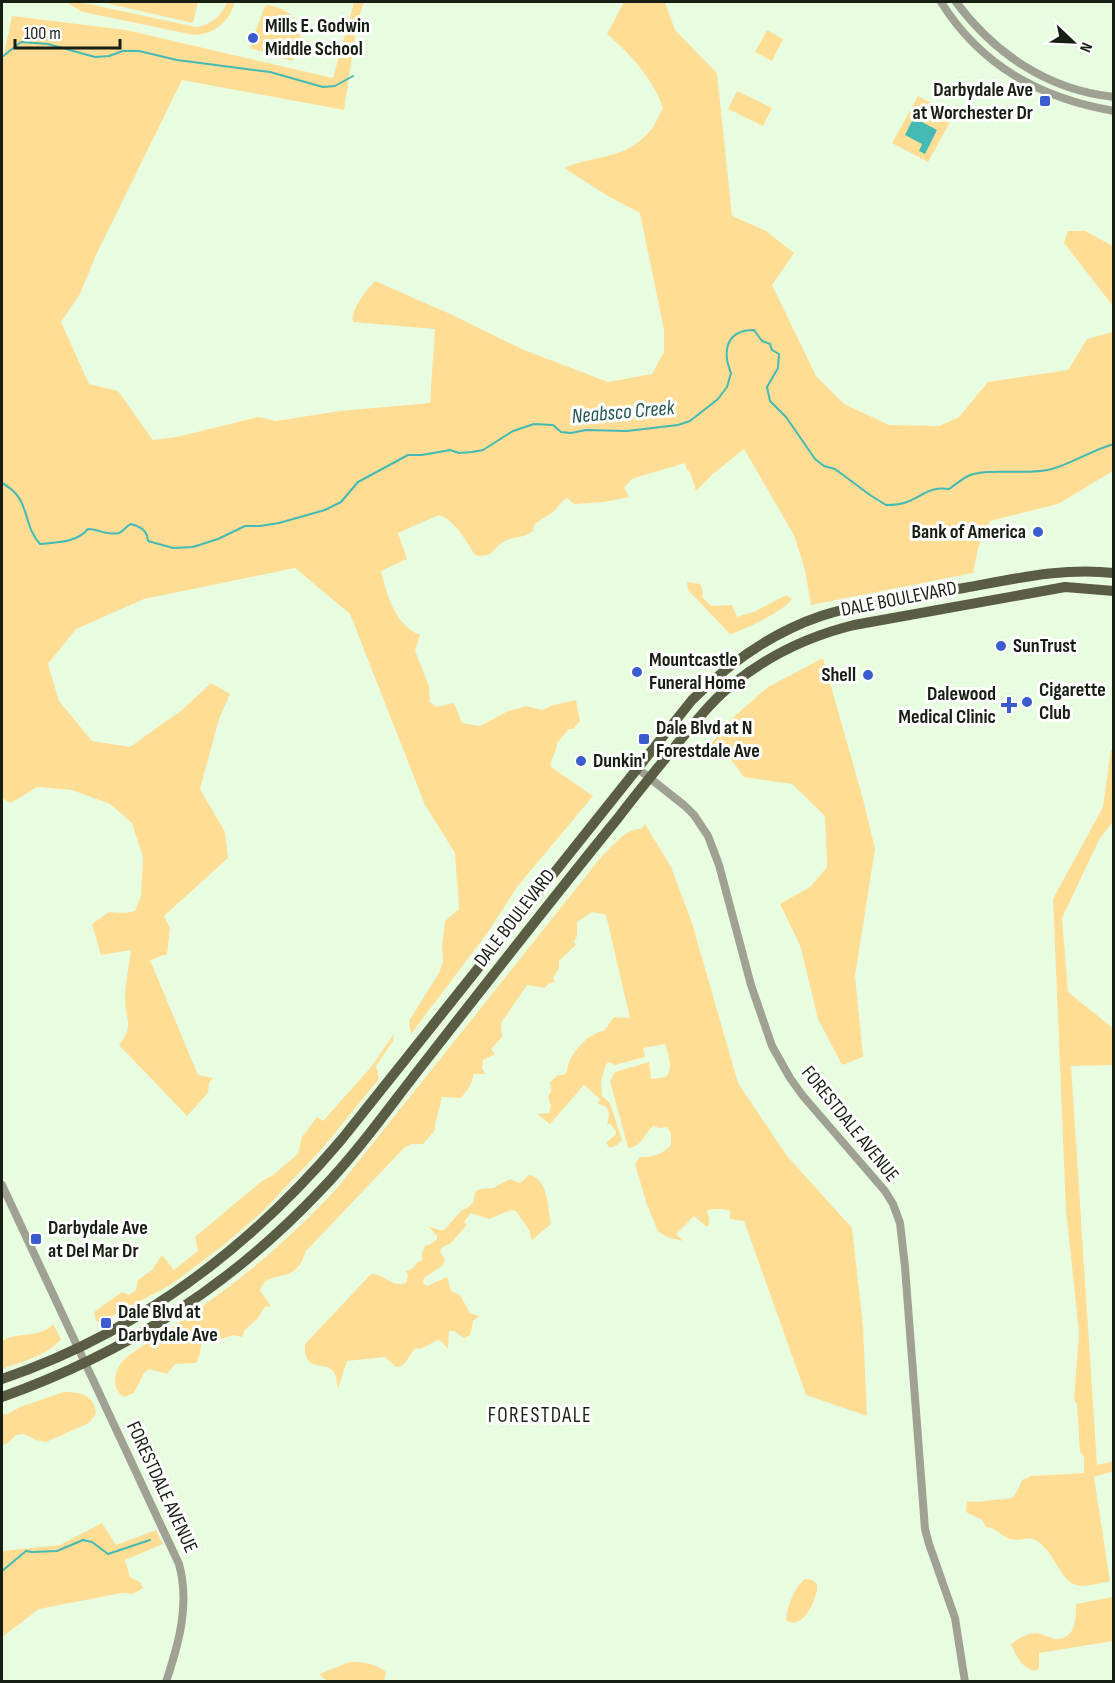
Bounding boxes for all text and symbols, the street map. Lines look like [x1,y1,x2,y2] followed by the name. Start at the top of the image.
[15,12,120,50] scale bar
[1043,12,1103,72] north arrow
[265,14,370,61] place label: Mills E. Godwin Middle School
[24,23,61,44] text: 100 m
[246,31,260,45] marker: Mills E. Godwin Middle School
[1075,40,1096,55] text: N
[912,78,1033,125] place label: Darbydale Ave at Worchester Dr
[1038,94,1052,108] marker: Darbydale Ave at Worchester Dr
[571,395,676,429] water label: Neabsco Creek
[911,520,1026,544] place label: Bank of America
[1031,525,1045,539] marker: Bank of America
[839,576,959,622] street label: DALE BOULEVARD
[1013,634,1077,658] place label: SunTrust
[994,639,1008,653] marker: SunTrust
[649,648,746,695] place label: Mountcastle Funeral Home
[821,663,856,687] place label: Shell
[630,665,644,679] marker: Mountcastle Funeral Home
[861,668,875,682] marker: Shell
[1039,678,1106,725] place label: Cigarette Club
[898,682,996,729] place label: Dalewood Medical Clinic
[1020,695,1034,709] marker: Cigarette Club
[1000,696,1018,714] marker: Dalewood Medical Clinic
[656,716,760,763] place label: Dale Blvd at N Forestdale Ave
[637,732,651,746] marker: Dale Blvd at N Forestdale Ave
[593,749,646,773] place label: Dunkin'
[574,754,588,768] marker: Dunkin'
[469,864,561,972] street label: DALE BOULEVARD
[796,1061,904,1187] street label: FORESTDALE AVENUE
[48,1216,148,1263] place label: Darbydale Ave at Del Mar Dr
[29,1232,43,1246] marker: Darbydale Ave at Del Mar Dr
[118,1300,218,1347] place label: Dale Blvd at Darbydale Ave
[99,1316,113,1330] marker: Dale Blvd at Darbydale Ave
[488,1403,592,1428] district label: FORESTDALE
[121,1418,203,1556] street label: FORESTDALE AVENUE

